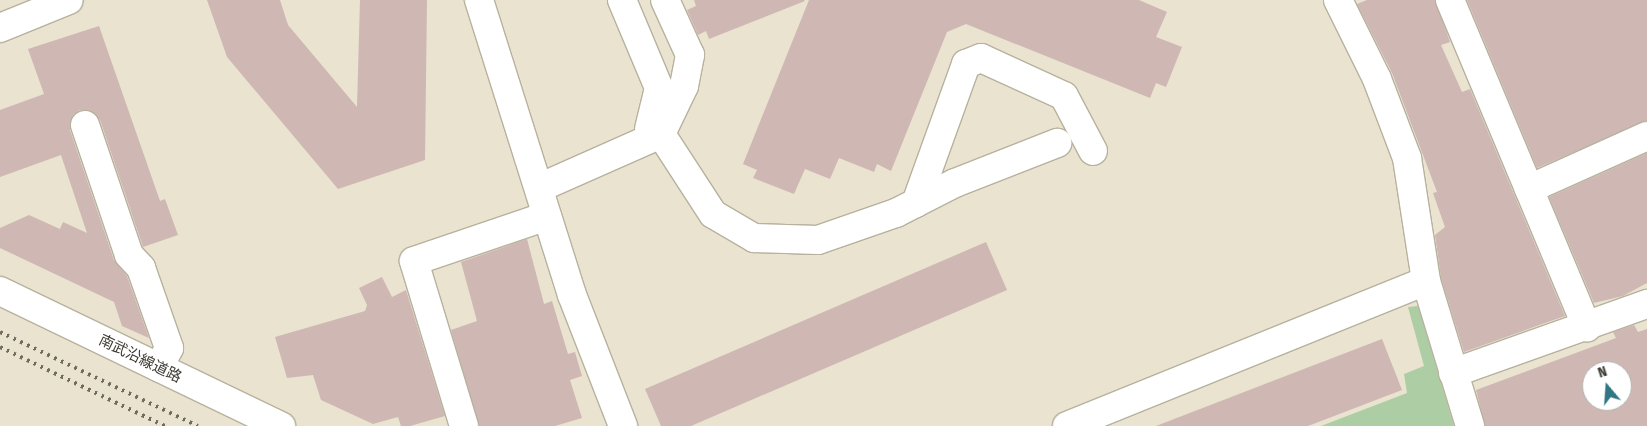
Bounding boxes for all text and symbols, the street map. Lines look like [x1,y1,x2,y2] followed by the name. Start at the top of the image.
[96,331,184,387] street label: 南武沿線道路
[1582,361,1632,411] north arrow
[1596,363,1609,382] text: N

